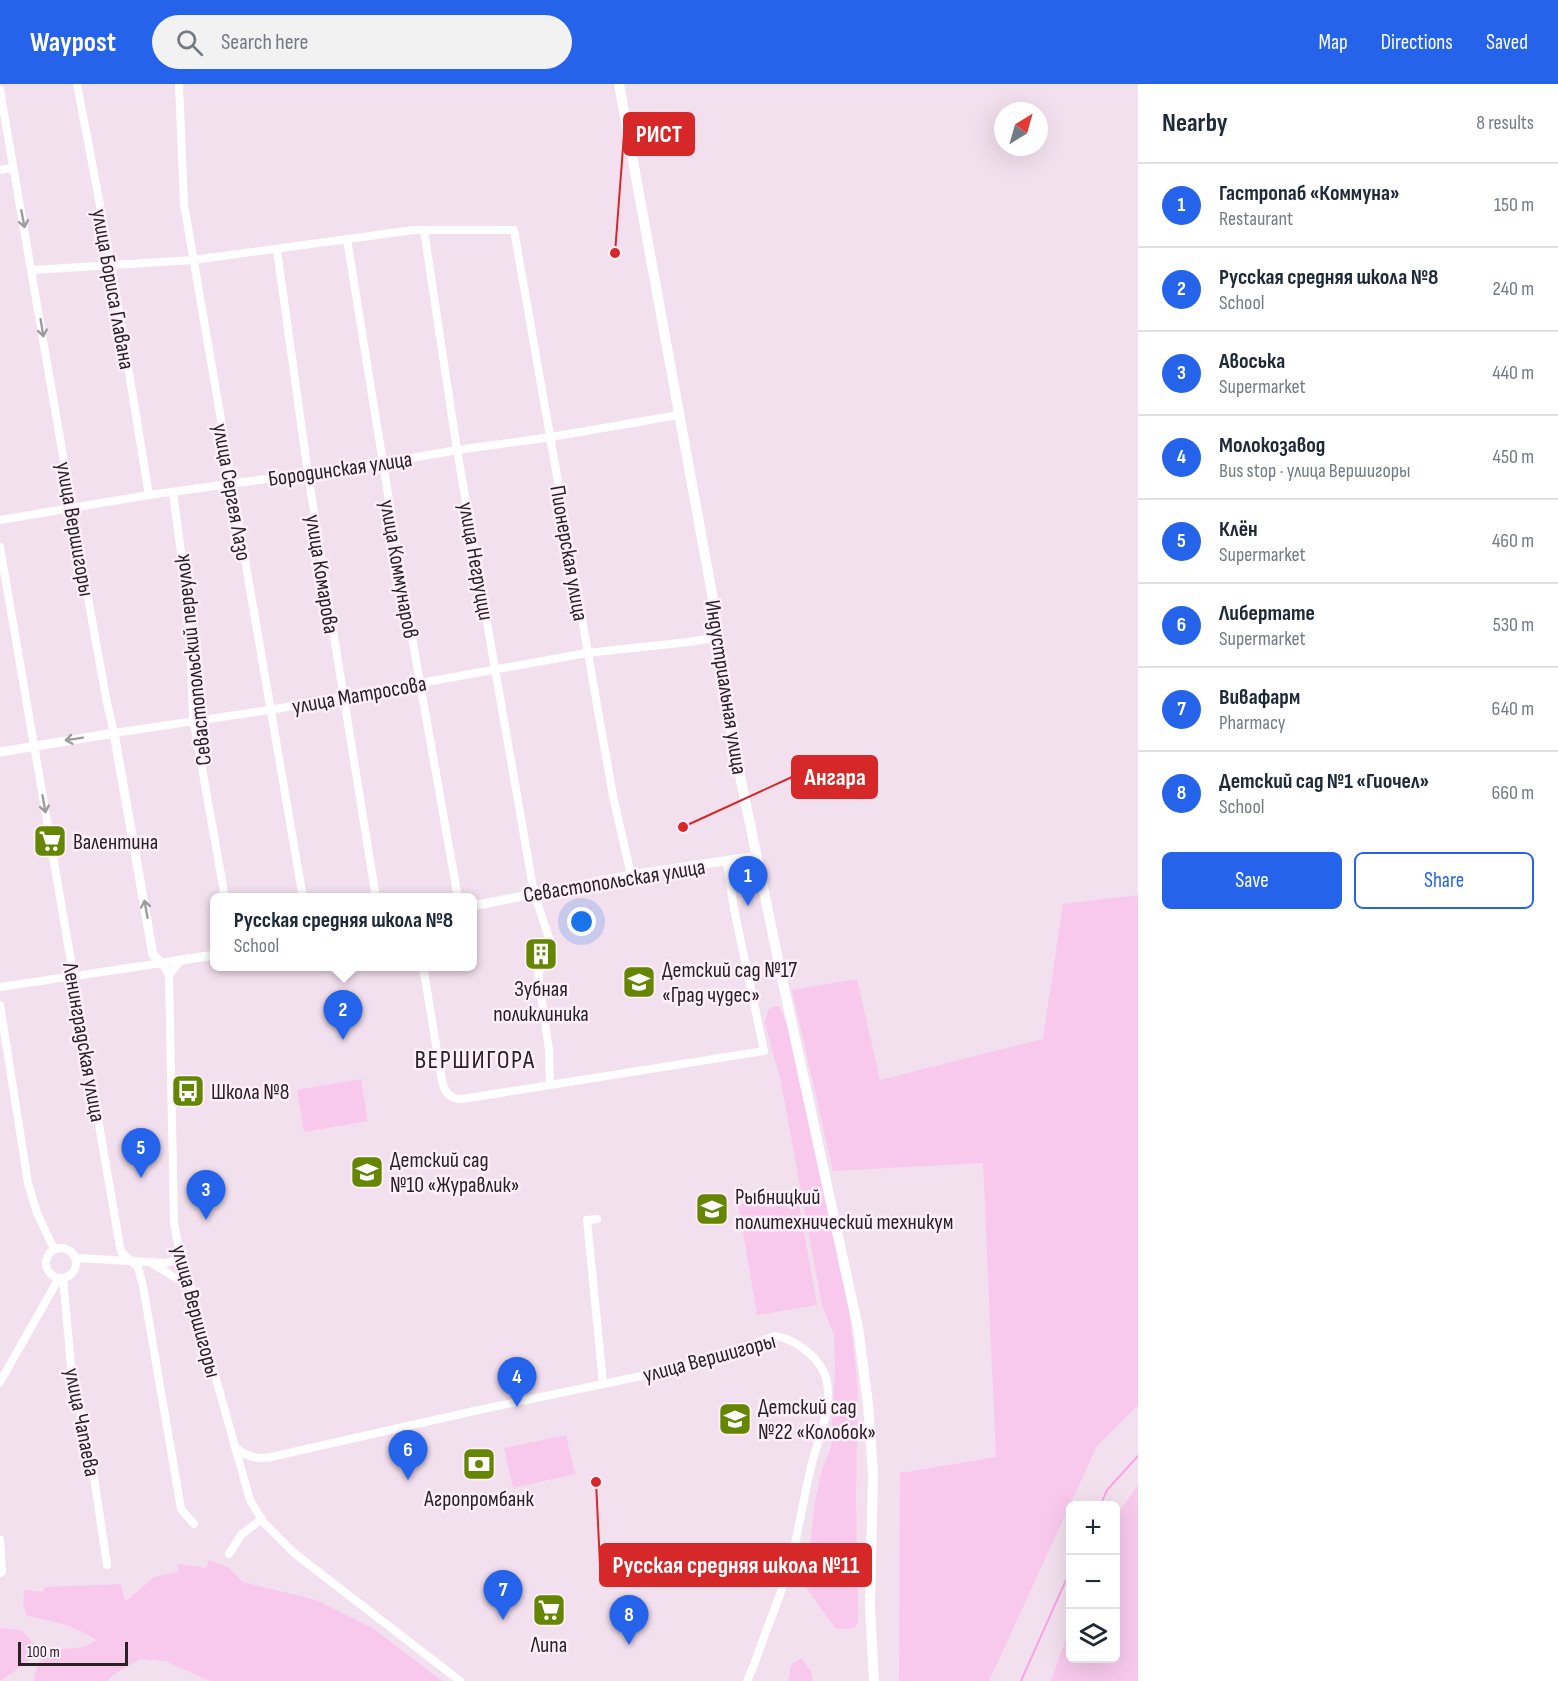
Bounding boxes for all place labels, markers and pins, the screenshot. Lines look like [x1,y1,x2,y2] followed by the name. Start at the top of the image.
[624,113,694,155] callout: РИСТ
[792,756,877,798] callout: Ангара
[32,823,68,859] supermarket icon: Валентина
[73,829,158,856] place label: Валентина
[728,856,768,906] pin: 1
[523,936,559,972] building icon: Зубная поликлиника
[662,957,797,1009] place label: Детский сад №17 «Град чудес»
[621,964,657,1000] school or university icon: Детский сад №17 «Град чудес»
[493,976,589,1028] place label: Зубная поликлиника
[324,990,362,1040] pin: 2
[170,1073,206,1109] bus stop icon: Школа №8
[211,1079,289,1106] place label: Школа №8
[122,1128,160,1178] pin: 5
[390,1147,519,1199] place label: Детский сад №10 «Журавлик»
[349,1154,385,1190] school or university icon: Детский сад №10 «Журавлик»
[186,1170,226,1220] pin: 3
[735,1184,953,1236] place label: Рыбницкий политехнический техникум
[694,1191,730,1227] school or university icon: Рыбницкий политехнический техникум
[498,1358,536,1407] pin: 4
[758,1394,876,1446] place label: Детский сад №22 «Колобок»
[717,1401,753,1437] school or university icon: Детский сад №22 «Колобок»
[388,1430,428,1480] pin: 6
[461,1446,497,1482] bank icon: Агропромбанк
[423,1486,535,1513] place label: Агропромбанк
[600,1544,871,1586] callout: Русская средняя школа №11
[484,1570,522,1620] pin: 7
[531,1592,567,1628] supermarket icon: Липа
[610,1596,648,1645] pin: 8
[530,1632,567,1659] place label: Липа

